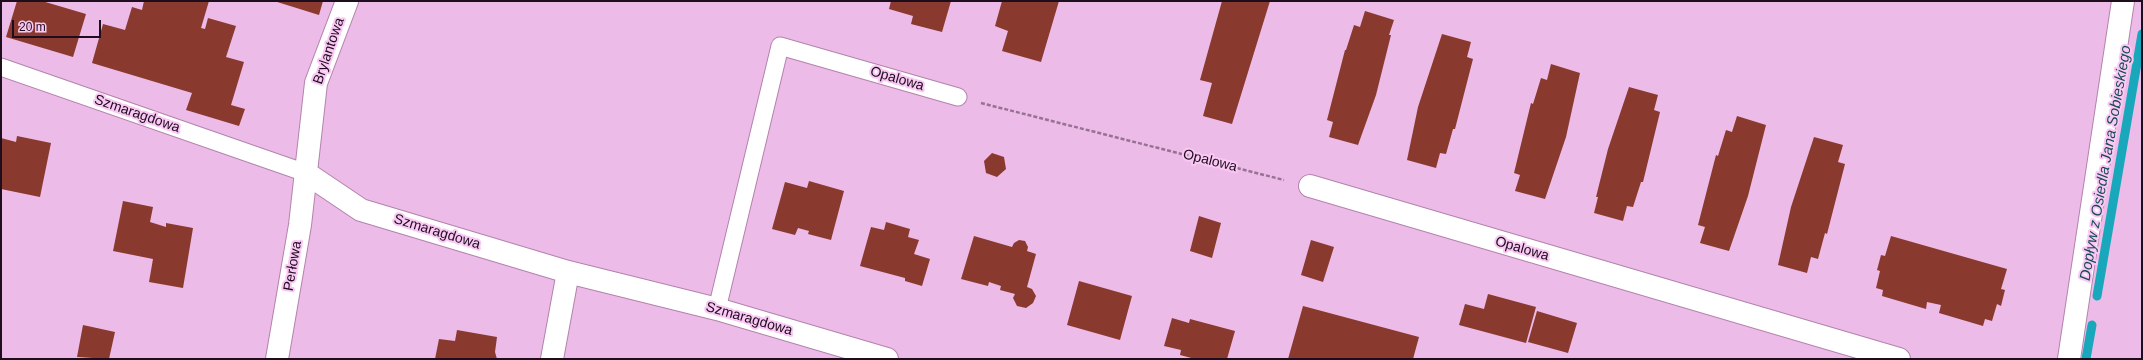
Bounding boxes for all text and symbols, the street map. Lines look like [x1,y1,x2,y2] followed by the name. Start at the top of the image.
[14,12,103,38] scale bar
[310,16,348,86] street label: Brylantowa
[19,20,46,34] text: 20 m
[2076,44,2136,282] water label: Dopływ z Osiedla Jana Sobieskiego
[868,63,926,95] street label: Opalowa
[92,91,182,137] street label: Szmaragdowa
[1181,146,1239,176] street label: Opalowa
[392,211,482,253] street label: Szmaragdowa
[1493,233,1551,265] street label: Opalowa
[280,240,306,292] street label: Perłowa
[704,299,794,339] street label: Szmaragdowa

